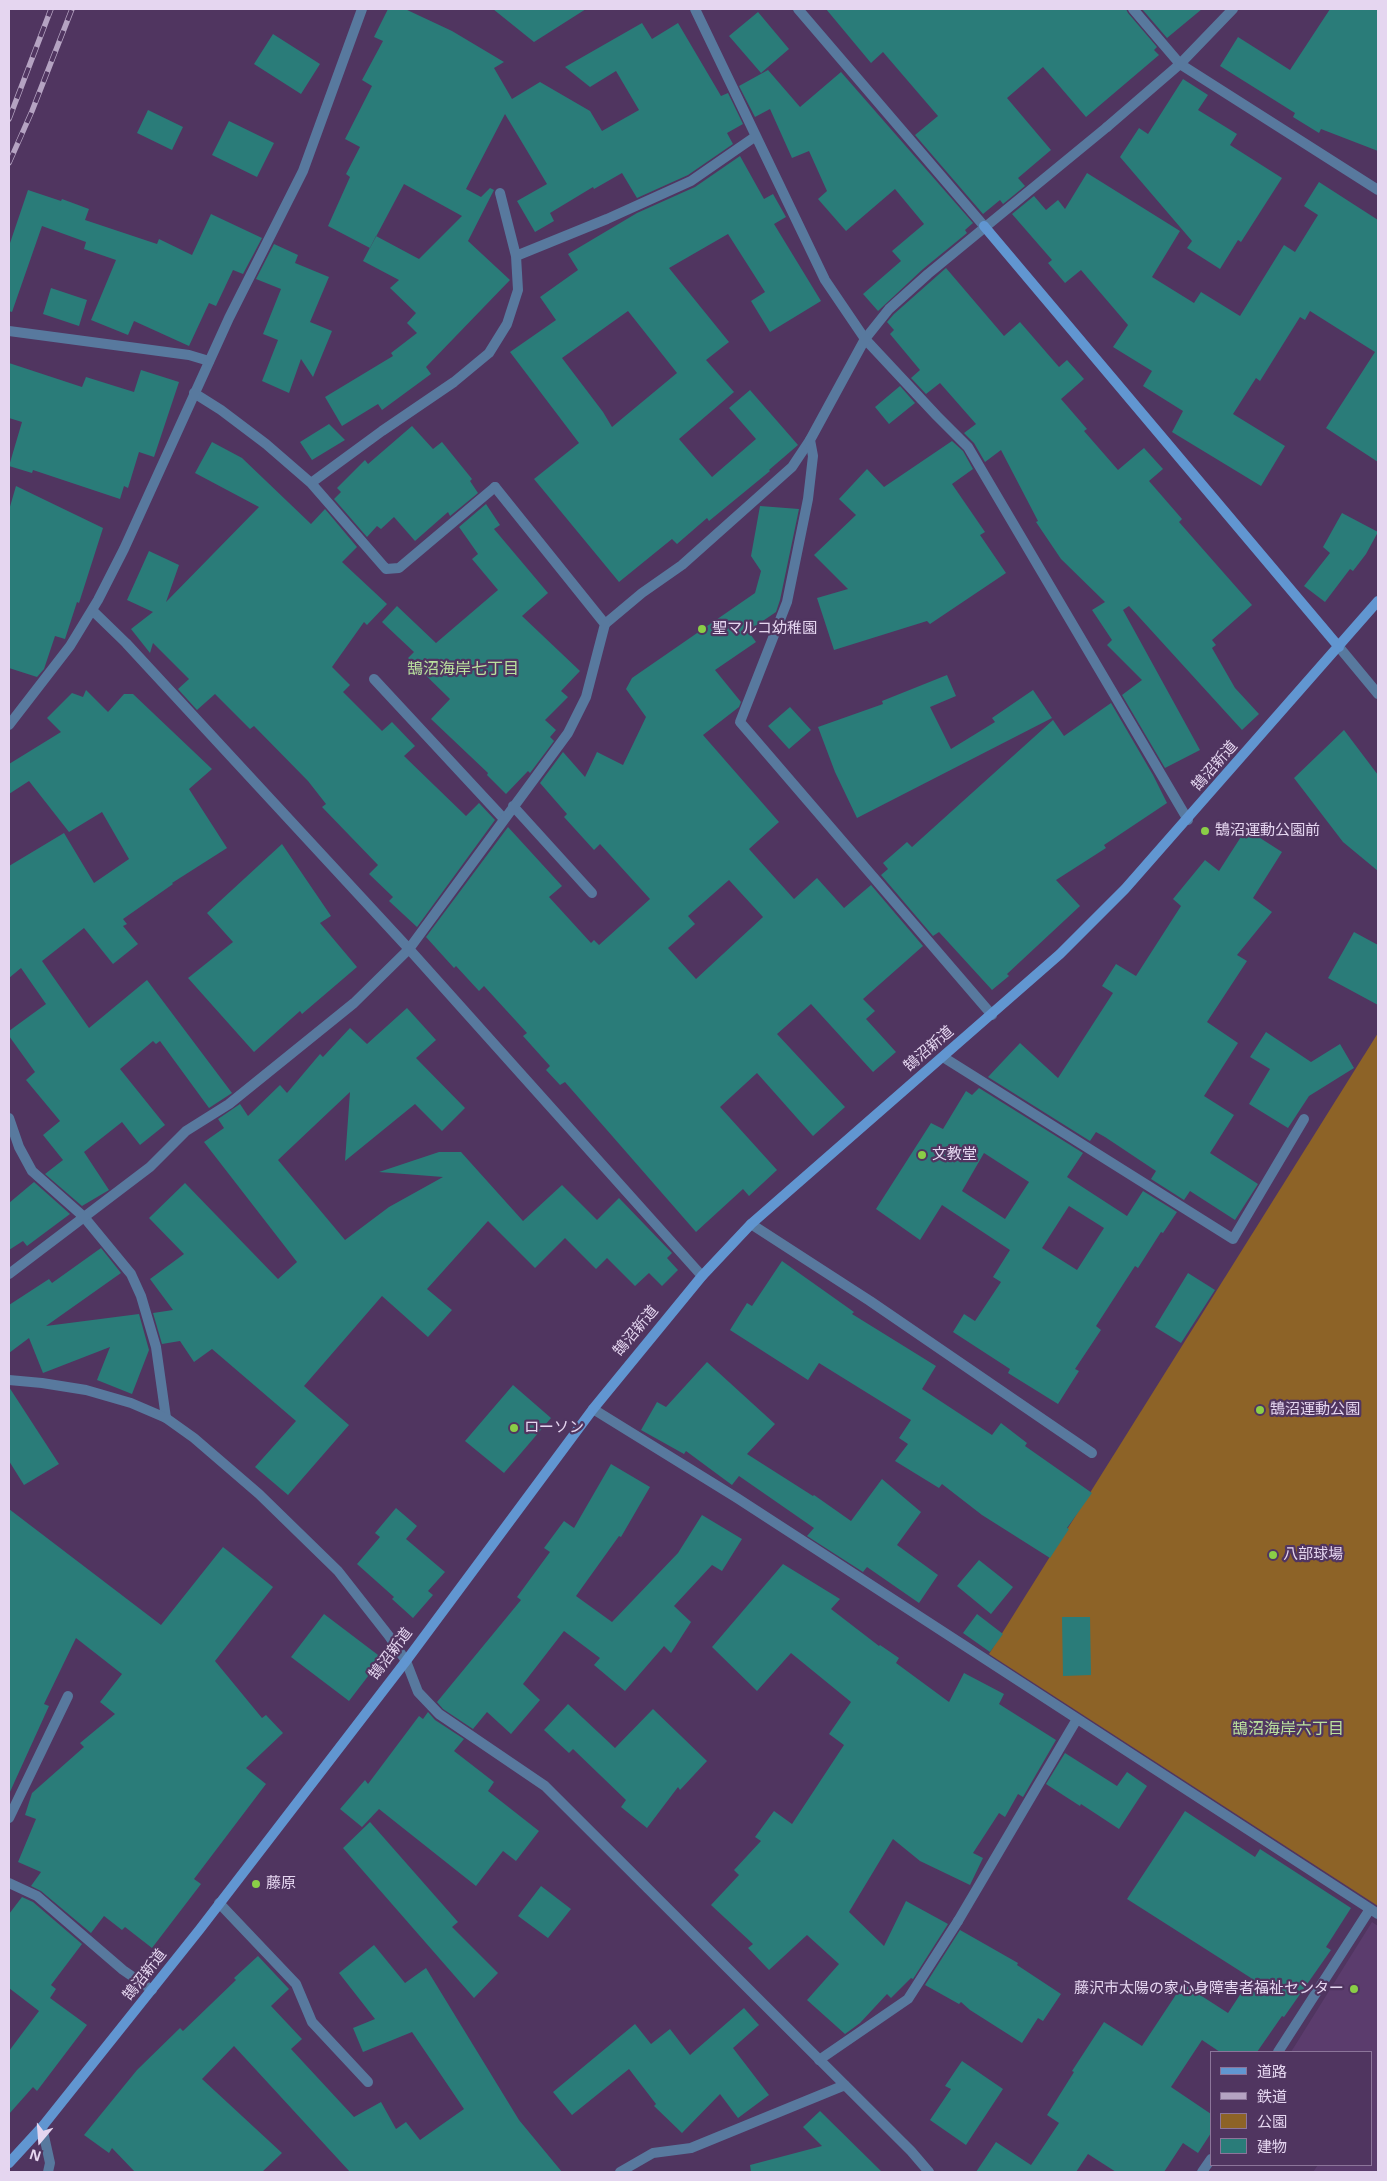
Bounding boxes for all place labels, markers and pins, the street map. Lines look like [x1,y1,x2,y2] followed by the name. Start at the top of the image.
[712,620,817,638] place label: 聖マルコ幼稚園
[696,623,708,635] marker: 聖マルコ幼稚園
[1215,822,1320,840] place label: 鵠沼運動公園前
[1199,825,1211,837] marker: 鵠沼運動公園前
[932,1146,977,1164] place label: 文教堂
[916,1149,928,1161] marker: 文教堂
[1270,1401,1360,1419] place label: 鵠沼運動公園
[1254,1404,1266,1416] marker: 鵠沼運動公園
[524,1419,584,1437] place label: ローソン
[508,1422,520,1434] marker: ローソン
[1283,1546,1343,1564] place label: 八部球場
[1267,1549,1279,1561] marker: 八部球場
[266,1875,296,1893] place label: 藤原
[250,1878,262,1890] marker: 藤原
[1074,1980,1344,1998] place label: 藤沢市太陽の家心身障害者福祉センター
[1348,1983,1360,1995] marker: 藤沢市太陽の家心身障害者福祉センター

